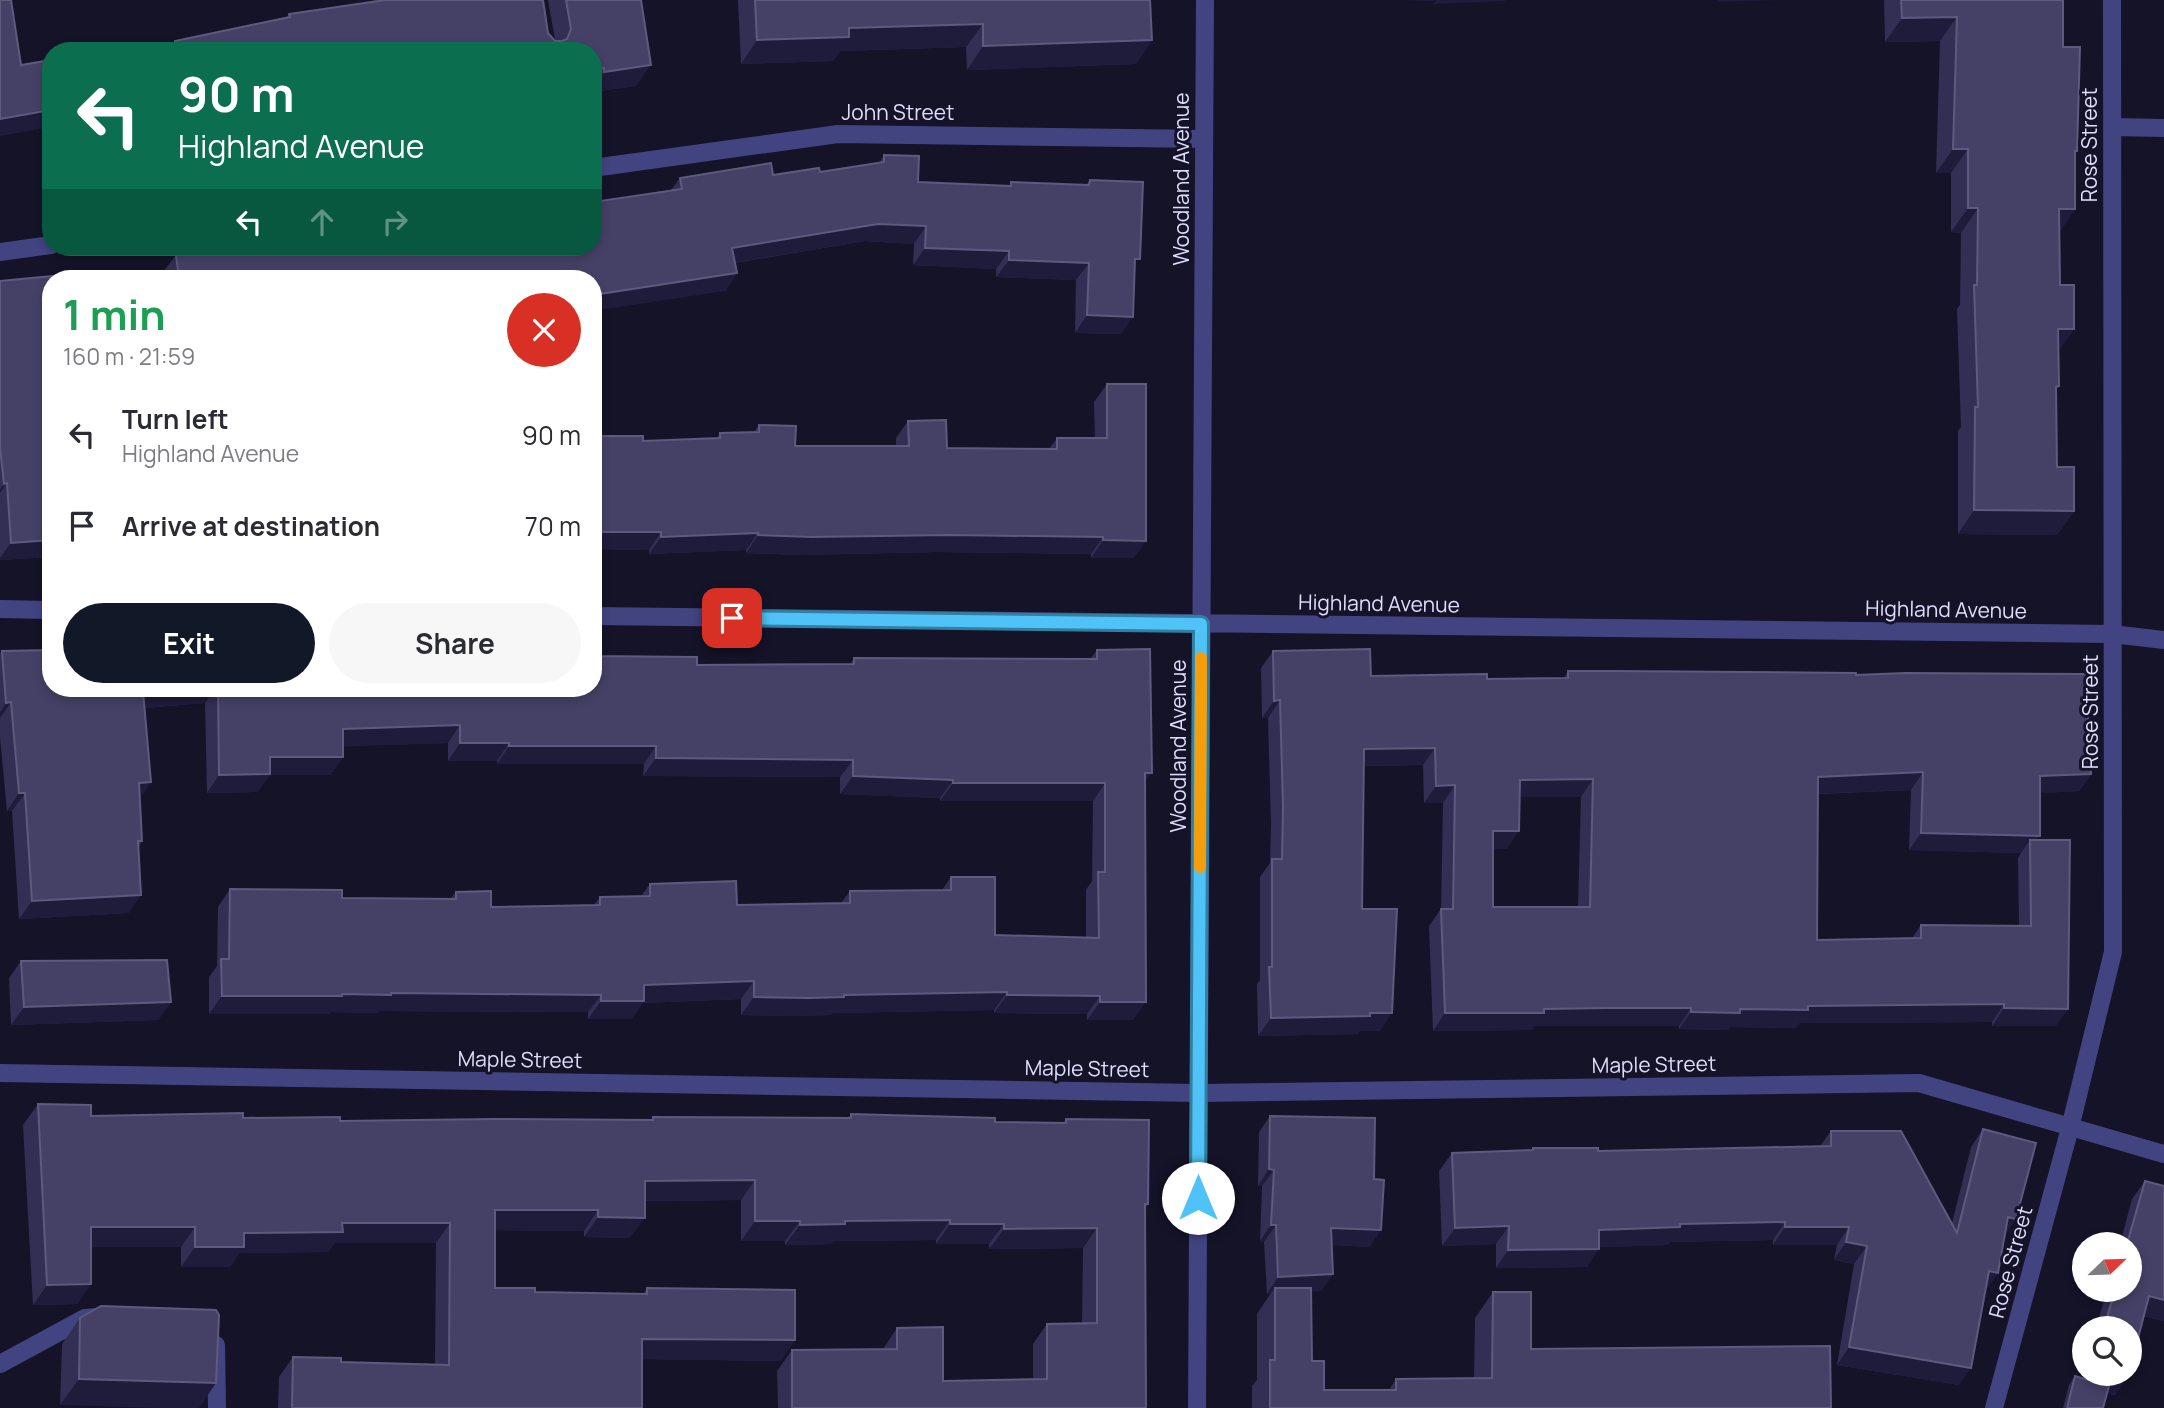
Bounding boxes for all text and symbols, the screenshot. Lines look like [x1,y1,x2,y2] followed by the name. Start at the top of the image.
[178,60,295,127] text: 90 m
[63,70,154,161] icon: left
[2075,88,2103,202] street label: Rose Street
[1167,92,1195,266] street label: Woodland Avenue
[842,98,954,126] street label: John Street
[178,124,424,168] text: Highland Avenue
[230,203,268,241] icon: left
[303,203,341,241] icon: ahead
[376,203,414,241] icon: right
[63,285,166,343] text: 1 min
[507,293,581,367] button: close
[63,340,195,372] text: 160 m · 21:59
[122,401,229,437] text: Turn left
[63,416,101,454] icon: left
[522,417,581,453] text: 90 m
[122,437,299,469] text: Highland Avenue
[63,507,101,545] icon: arrive
[122,508,380,544] text: Arrive at destination
[525,508,581,544] text: 70 m
[702,588,762,648] pin
[1298,588,1460,618] street label: Highland Avenue
[1865,594,2027,624] street label: Highland Avenue
[713,599,751,637] icon: arrive
[63,603,315,683] button: Exit
[329,603,581,683] button: Share
[2076,655,2104,769] street label: Rose Street
[1164,659,1192,833] street label: Woodland Avenue
[457,1044,583,1074] street label: Maple Street
[1591,1049,1717,1079] street label: Maple Street
[1024,1053,1150,1083] street label: Maple Street
[1161,1161,1235,1235] position arrow
[1982,1203,2038,1321] street label: Rose Street
[2072,1232,2142,1302] north arrow
[2072,1232,2142,1386] map controls
[2072,1316,2142,1386] button: search

